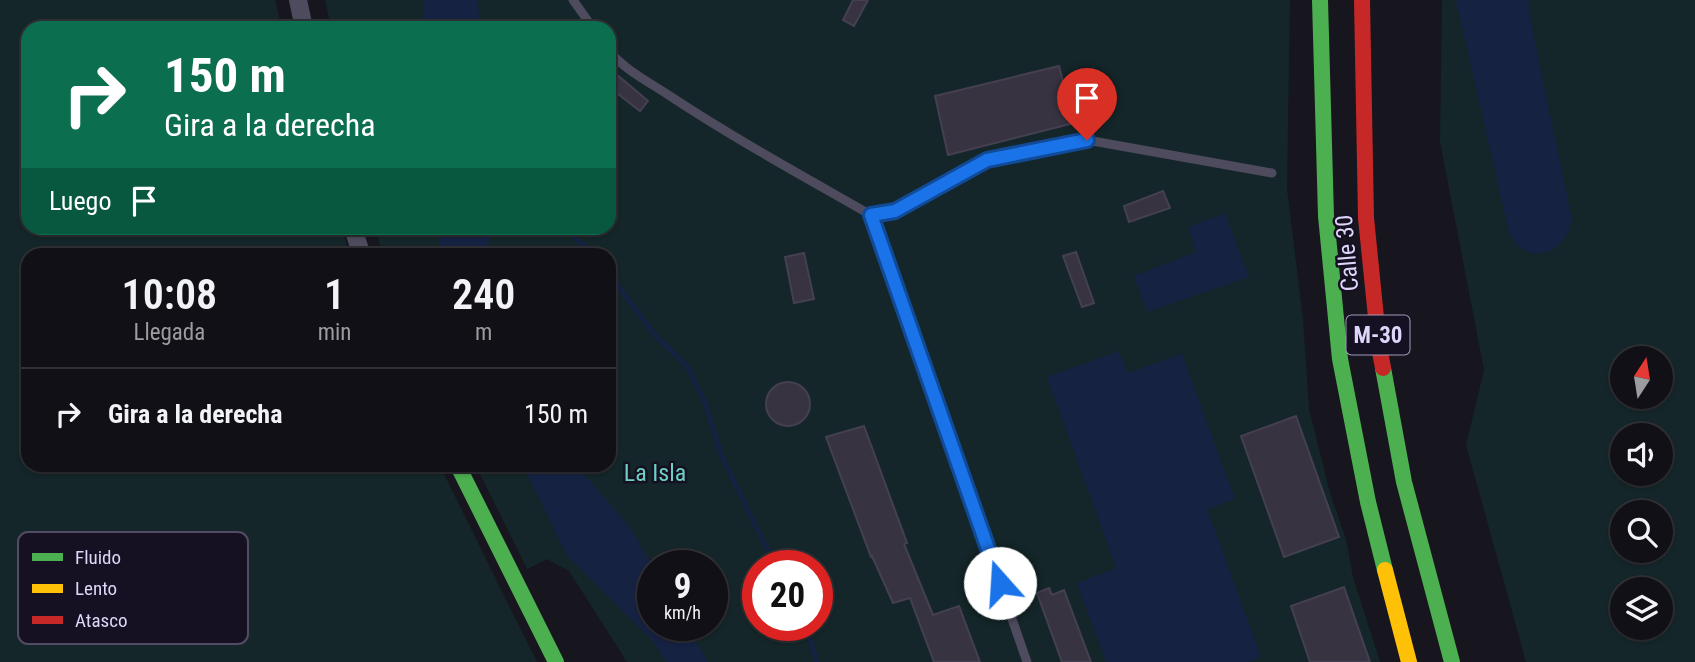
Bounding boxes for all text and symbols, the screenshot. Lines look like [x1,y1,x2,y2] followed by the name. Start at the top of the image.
[164,47,286,104] text: 150 m
[49,49,140,140] icon: right
[1057,68,1117,140] pin
[1068,79,1106,117] icon: arrive
[164,106,376,144] text: Gira a la derecha
[125,182,163,220] icon: arrive
[49,186,111,216] text: Luego
[1330,214,1364,292] street label: Calle 30
[122,270,217,319] text: 10:08
[324,270,345,319] text: 1
[452,270,515,319] text: 240
[1346,316,1410,354] road number: M-30
[133,319,205,346] text: Llegada
[318,319,351,346] text: min
[475,319,492,346] text: m
[1610,346,1673,410] north arrow
[1610,346,1673,640] map controls
[49,395,87,433] icon: right
[108,399,282,429] text: Gira a la derecha
[524,399,588,429] text: 150 m
[1610,423,1673,486] button: sound
[624,459,686,487] park label: La Isla
[1610,500,1673,563] button: search
[18,532,248,644] legend
[75,546,121,569] text: Fluido
[963,546,1037,620] position arrow
[742,550,833,641] speed limit sign: 20
[674,566,691,607] text: 9
[75,577,117,600] text: Lento
[1610,577,1673,640] button: layers
[664,602,701,623] text: km/h
[75,609,128,632] text: Atasco

